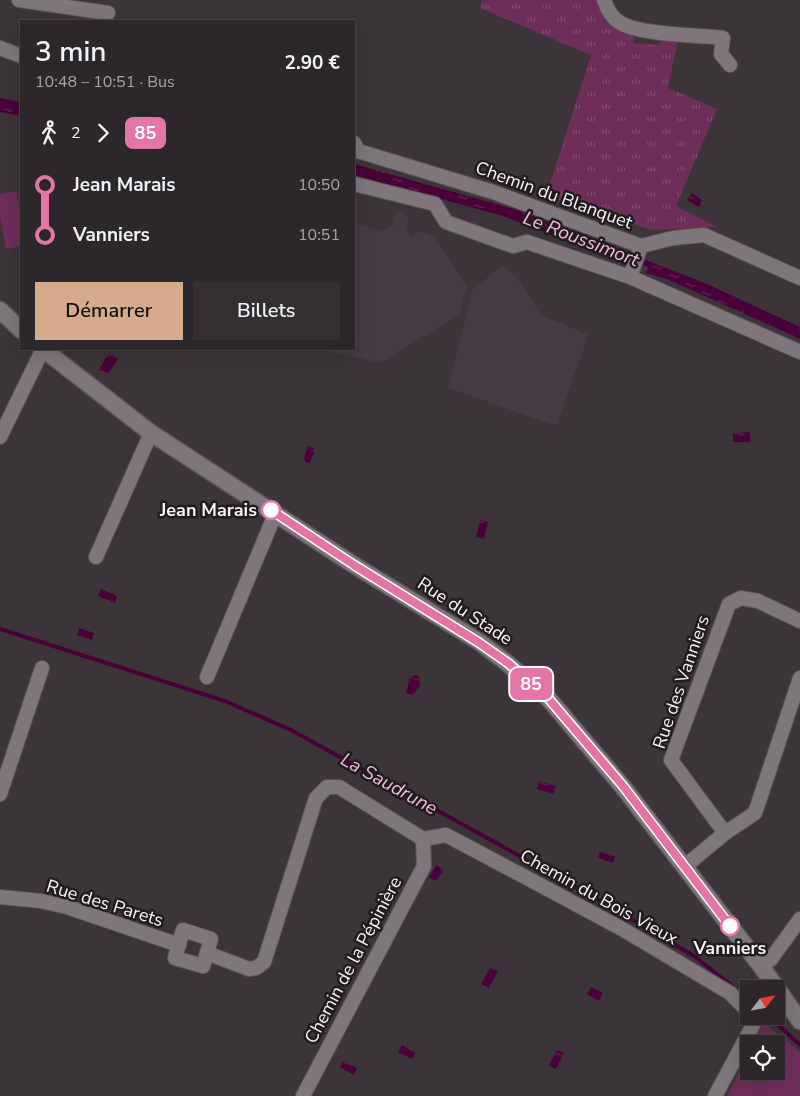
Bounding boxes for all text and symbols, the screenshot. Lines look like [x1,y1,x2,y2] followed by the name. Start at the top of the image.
[35,33,106,71] text: 3 min
[285,50,340,76] text: 2.90 €
[35,71,175,93] text: 10:48 – 10:51 · Bus
[35,119,63,147] icon: walk
[89,119,117,147] icon: forward
[135,121,156,145] text: 85
[71,122,81,144] text: 2
[472,155,636,235] street label: Chemin du Blanquet
[73,172,175,198] text: Jean Marais
[298,174,340,196] text: 10:50
[519,205,644,274] water label: Le Roussimort
[73,222,150,248] text: Vanniers
[298,224,340,246] text: 10:51
[35,282,183,340] button: Démarrer
[193,282,340,340] button: Billets
[159,498,257,522] place label: Jean Marais
[261,500,281,520] marker: Jean Marais
[413,571,517,651] street label: Rue du Stade
[647,612,715,752] street label: Rue des Vanniers
[508,668,554,700] line badge: 85
[520,672,542,696] text: 85
[336,747,442,821] water label: La Saudrune
[516,844,683,951] street label: Chemin du Bois Vieux
[299,872,407,1048] street label: Chemin de la Pépinière
[44,874,166,932] street label: Rue des Parets
[720,916,740,936] marker: Vanniers
[693,936,767,960] place label: Vanniers
[740,980,785,1025] north arrow
[740,980,785,1080] map controls
[740,1035,785,1080] button: locate

